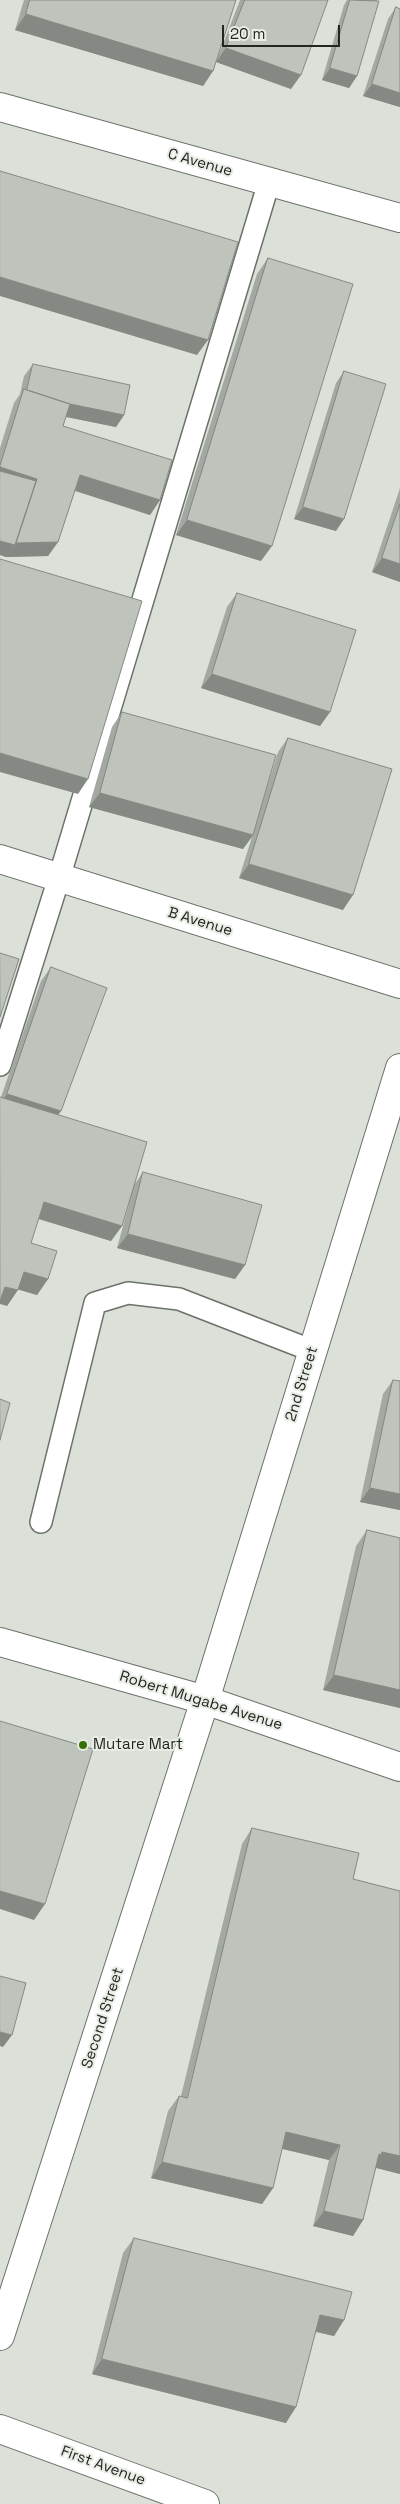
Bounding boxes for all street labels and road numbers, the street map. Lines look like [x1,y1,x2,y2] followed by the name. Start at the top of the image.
[166,145,234,181] street label: C Avenue
[165,904,235,940] street label: B Avenue
[282,1344,322,1424] street label: 2nd Street
[117,1668,285,1734] street label: Robert Mugabe Avenue
[78,1965,128,2071] street label: Second Street
[58,2442,148,2490] street label: First Avenue

